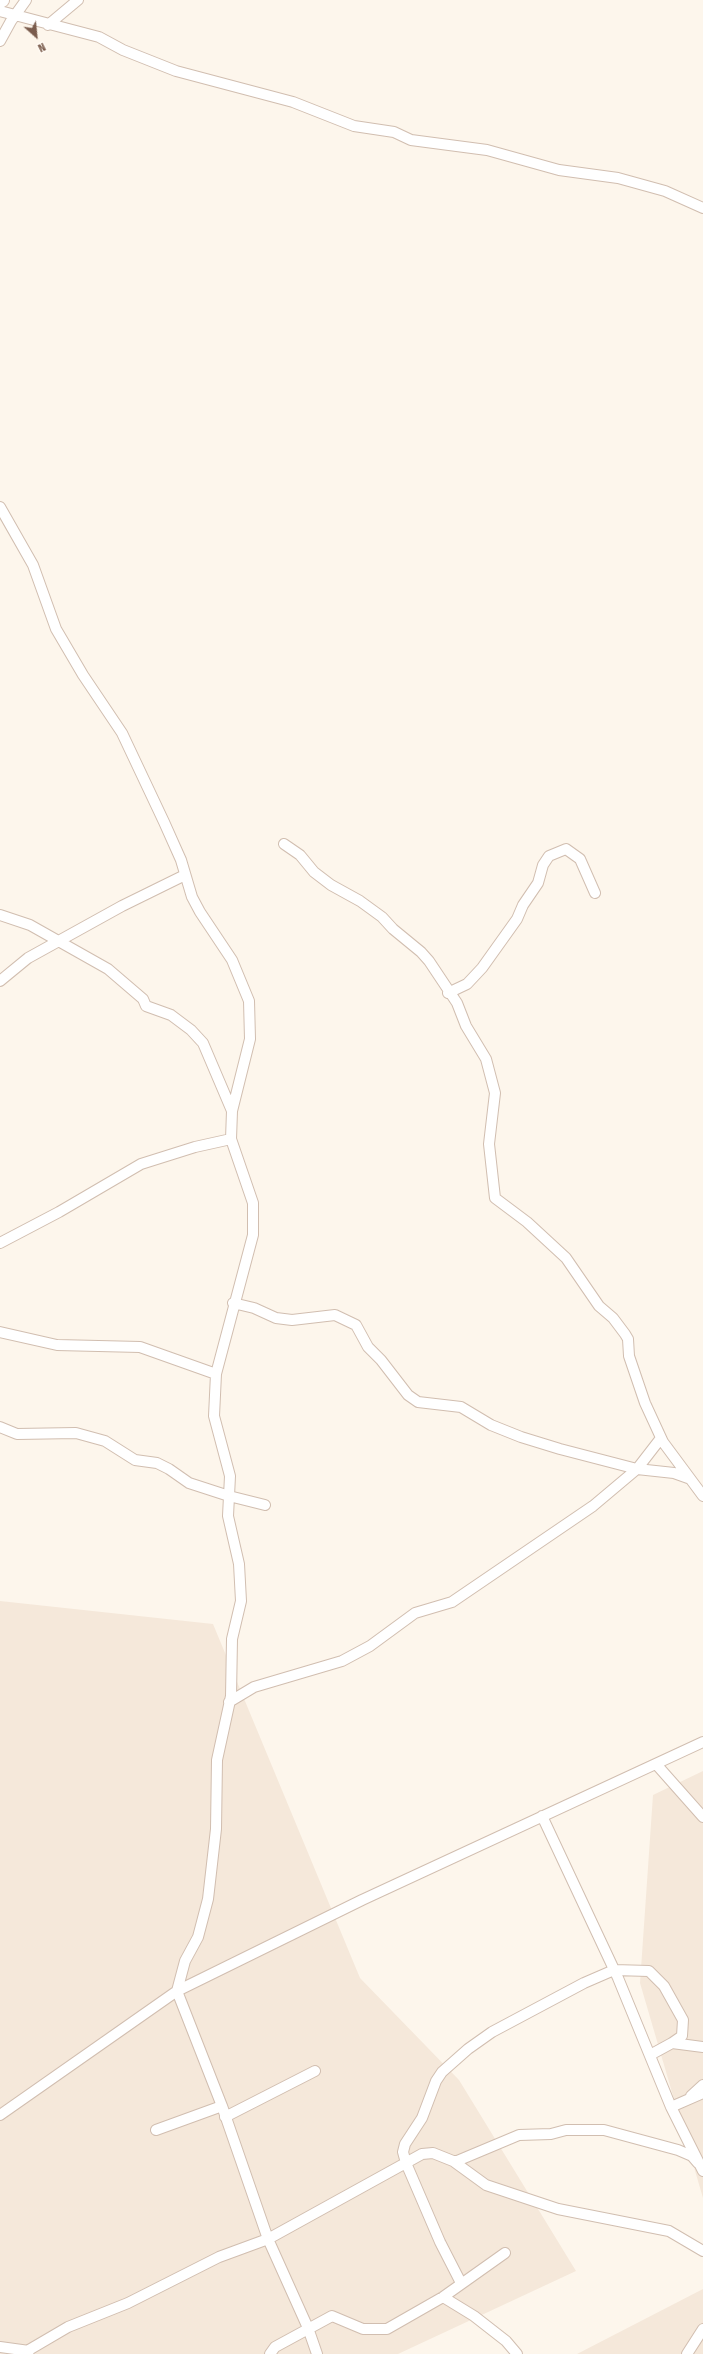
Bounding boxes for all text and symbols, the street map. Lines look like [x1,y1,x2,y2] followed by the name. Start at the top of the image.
[16,16,56,56] north arrow
[36,40,48,54] text: N

